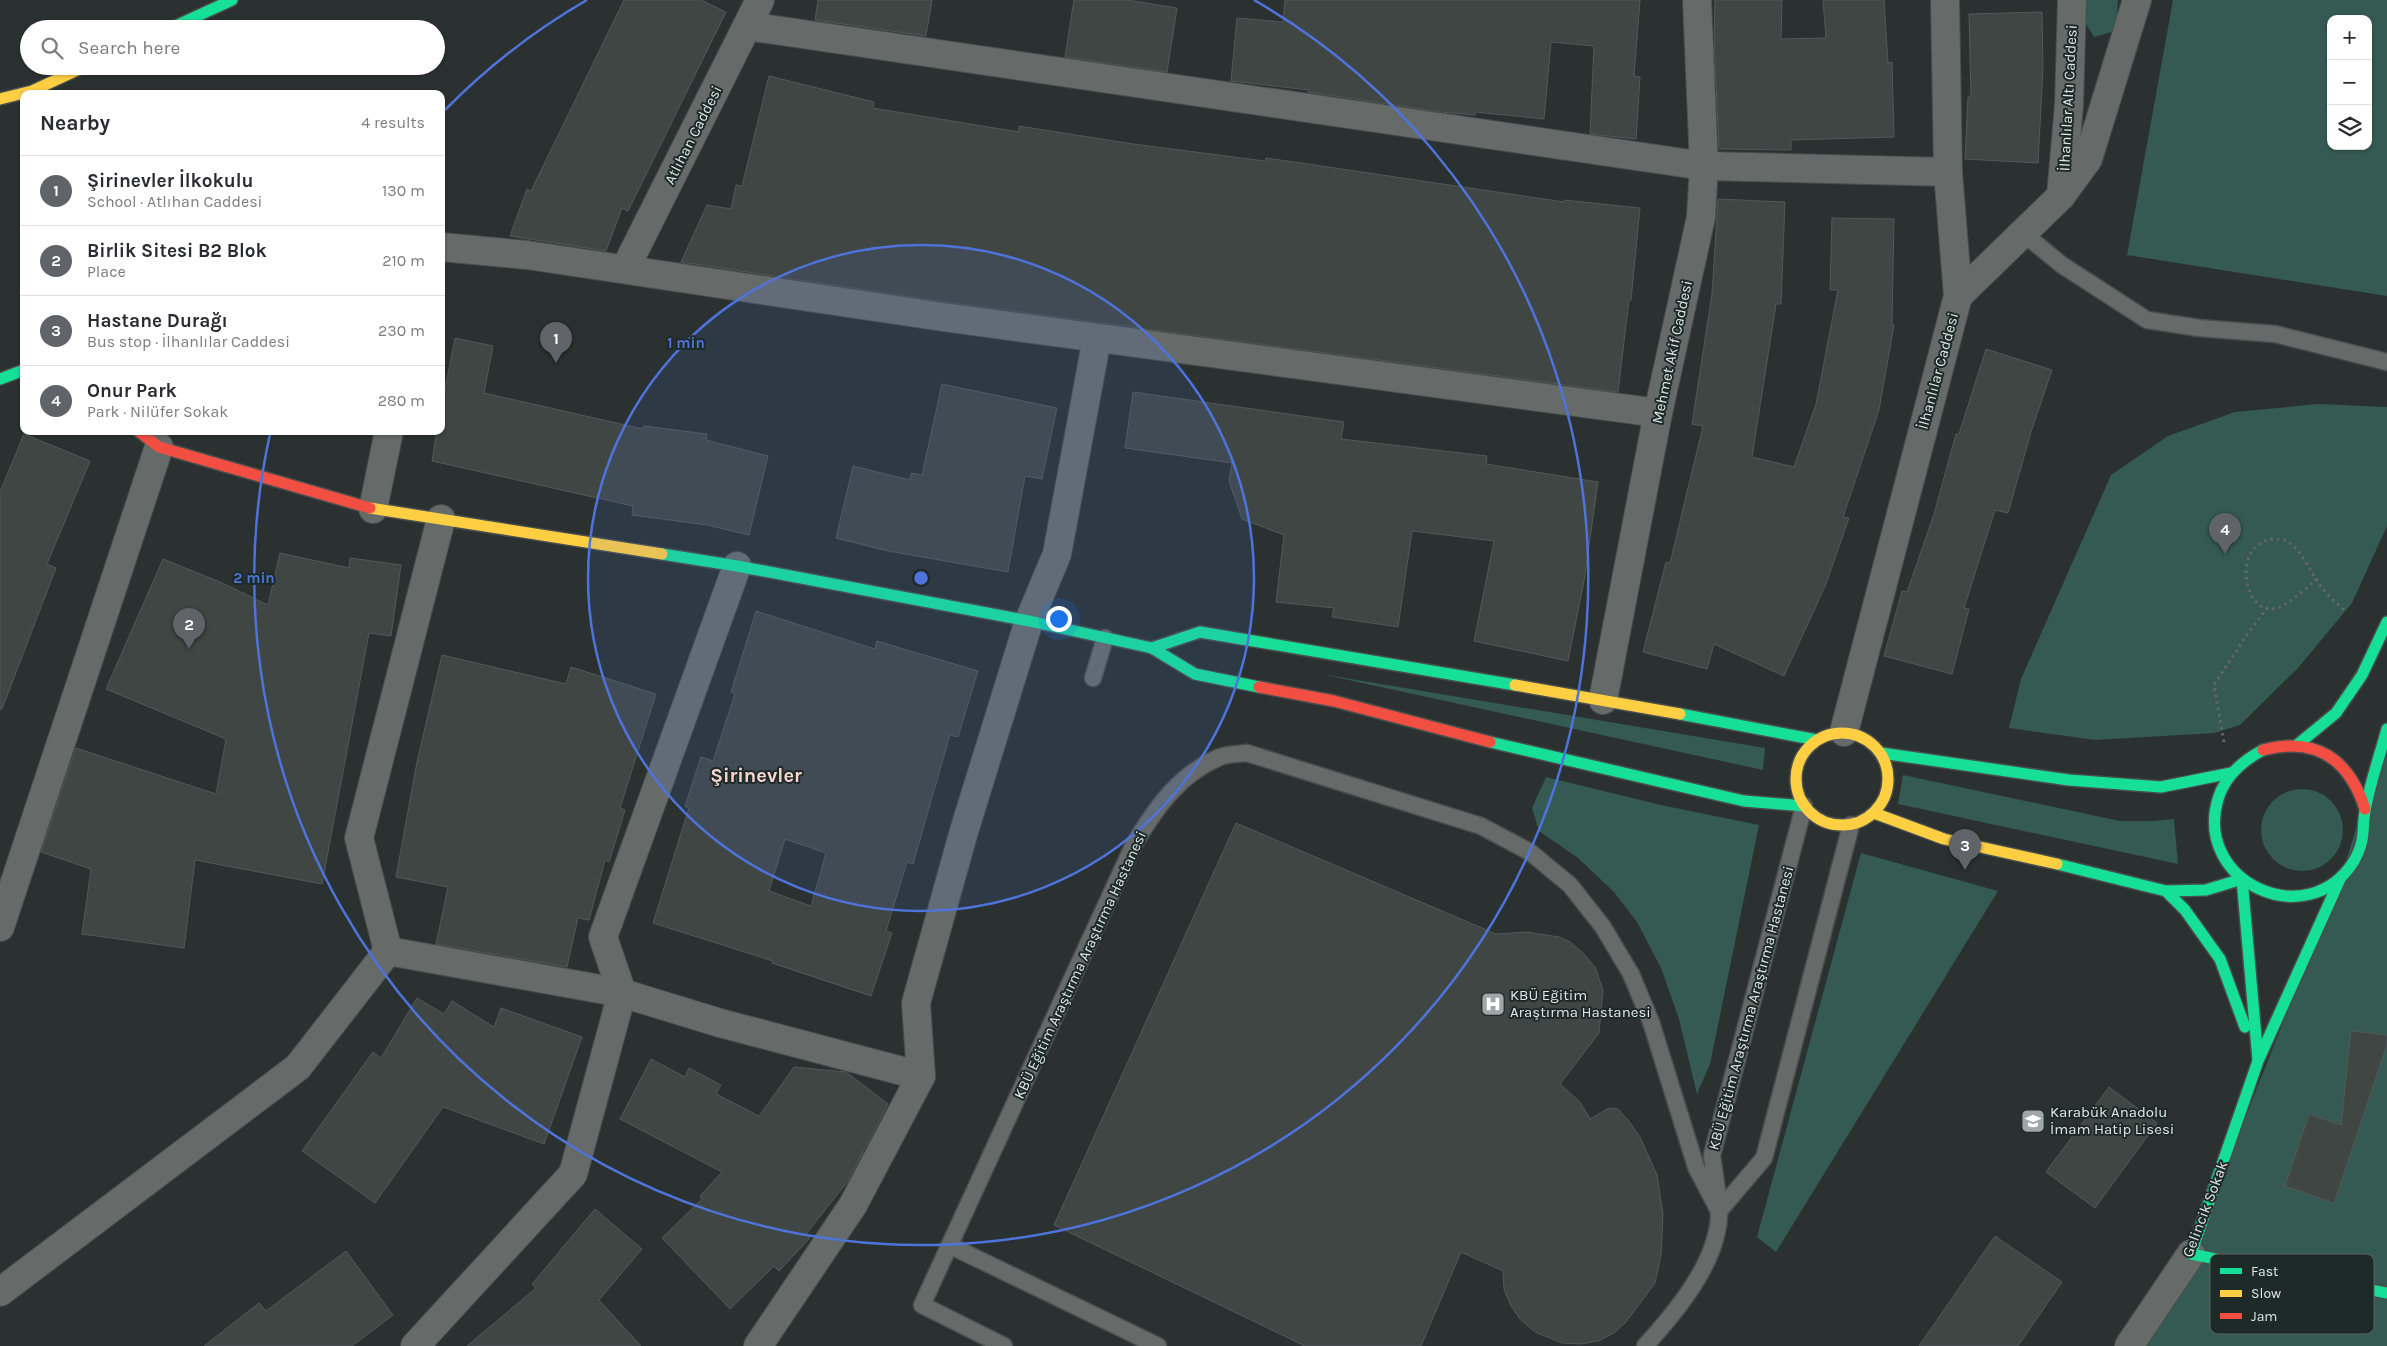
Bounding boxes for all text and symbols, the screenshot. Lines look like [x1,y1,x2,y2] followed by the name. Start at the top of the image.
[2327,15,2372,150] map controls
[2327,15,2372,60] button: +
[20,20,445,75] search box
[2055,24,2081,172] street label: İlhanlılar Altı Caddesi
[38,34,66,62] icon: search
[78,37,180,59] text: Search here
[2327,60,2372,105] button: −
[660,83,726,187] street label: Atlıhan Caddesi
[2327,105,2372,150] button: layers
[40,111,110,135] text: Nearby
[361,113,425,132] text: 4 results
[87,170,253,192] text: Şirinevler İlkokulu
[53,181,59,200] text: 1
[382,181,425,200] text: 130 m
[87,192,262,211] text: School · Atlıhan Caddesi
[87,240,267,262] text: Birlik Sitesi B2 Blok
[51,251,61,270] text: 2
[382,251,425,270] text: 210 m
[87,262,126,281] text: Place
[1648,279,1696,425] street label: Mehmet Akif Caddesi
[87,310,228,332] text: Hastane Durağı
[1914,311,1962,431] street label: İlhanlılar Caddesi
[51,321,61,340] text: 3
[378,321,425,340] text: 230 m
[540,322,572,363] pin: 1
[87,332,290,351] text: Bus stop · İlhanlılar Caddesi
[667,334,705,352] text: 1 min
[87,380,177,402] text: Onur Park
[51,391,61,410] text: 4
[378,391,425,410] text: 280 m
[87,402,228,421] text: Park · Nilüfer Sokak
[2209,513,2241,554] pin: 4
[233,569,275,587] text: 2 min
[912,569,930,587] centre of rings
[1046,606,1072,632] your location
[173,608,205,649] pin: 2
[710,764,802,787] district label: Şirinevler
[1010,828,1150,1102] street label: KBÜ Eğitim Araştırma Araştırma Hastanesi
[1949,829,1981,870] pin: 3
[1704,864,1798,1152] street label: KBÜ Eğitim Araştırma Araştırma Hastanesi
[1510,986,1651,1021] place label: KBÜ Eğitim Araştırma Hastanesi
[1480,991,1506,1017] hospital icon: KBÜ Eğitim Araştırma Hastanesi
[2050,1103,2174,1138] place label: Karabük Anadolu İmam Hatip Lisesi
[2020,1108,2046,1134] school or university icon: Karabük Anadolu İmam Hatip Lisesi
[2178,1158,2232,1260] street label: Gelincik Sokak
[2210,1254,2374,1334] legend
[2251,1263,2278,1280] text: Fast
[2251,1285,2281,1302] text: Slow
[2251,1308,2277,1325] text: Jam

